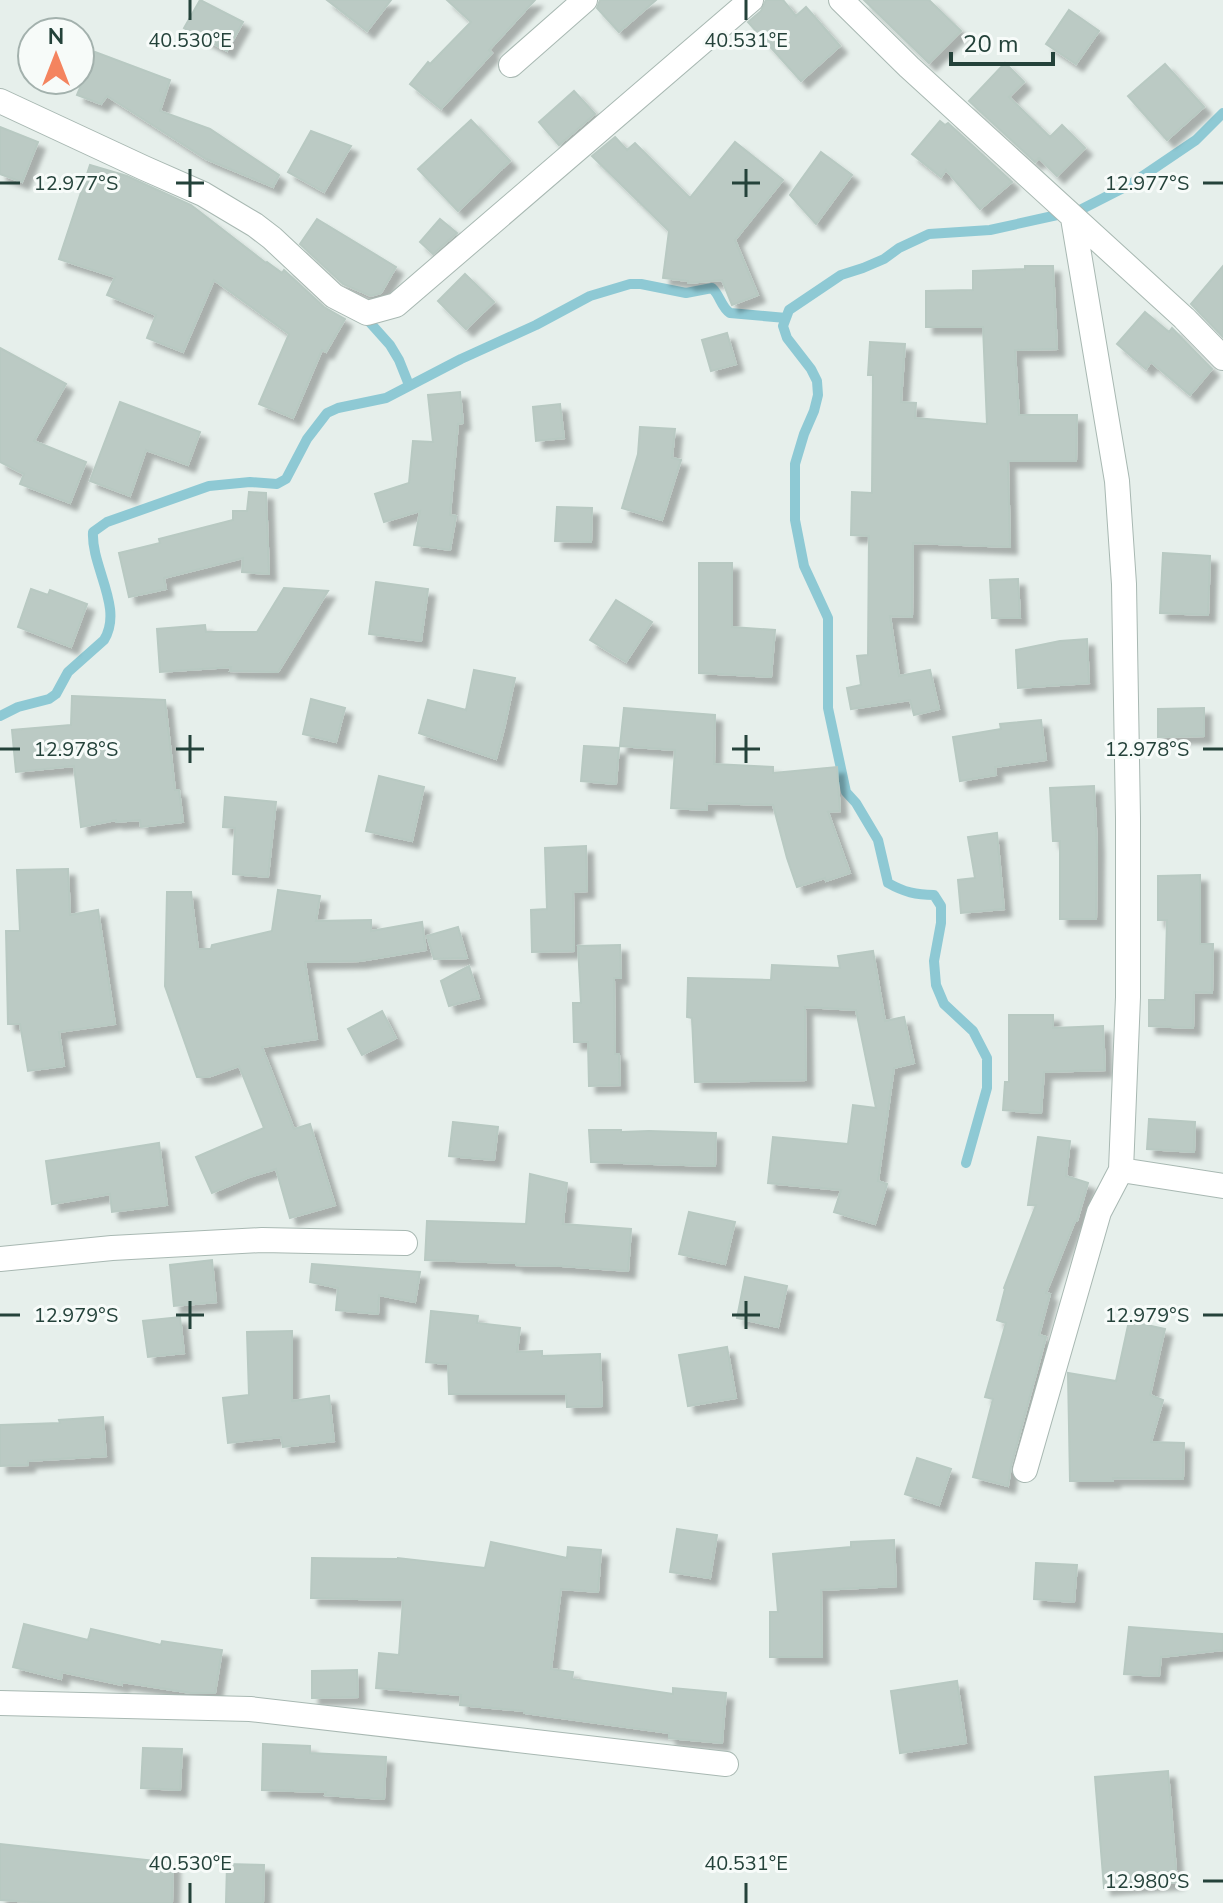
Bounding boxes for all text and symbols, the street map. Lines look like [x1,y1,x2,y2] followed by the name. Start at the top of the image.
[16,16,96,96] north arrow
[951,16,1053,66] scale bar
[48,22,64,52] text: N
[148,27,232,54] text: 40.530°E
[704,27,788,54] text: 40.531°E
[963,28,1019,60] text: 20 m
[34,170,118,197] text: 12.977°S
[1105,170,1189,197] text: 12.977°S
[34,736,118,763] text: 12.978°S
[1105,736,1189,763] text: 12.978°S
[34,1302,118,1329] text: 12.979°S
[1105,1302,1189,1329] text: 12.979°S
[148,1850,232,1877] text: 40.530°E
[704,1850,788,1877] text: 40.531°E
[1105,1868,1189,1895] text: 12.980°S

